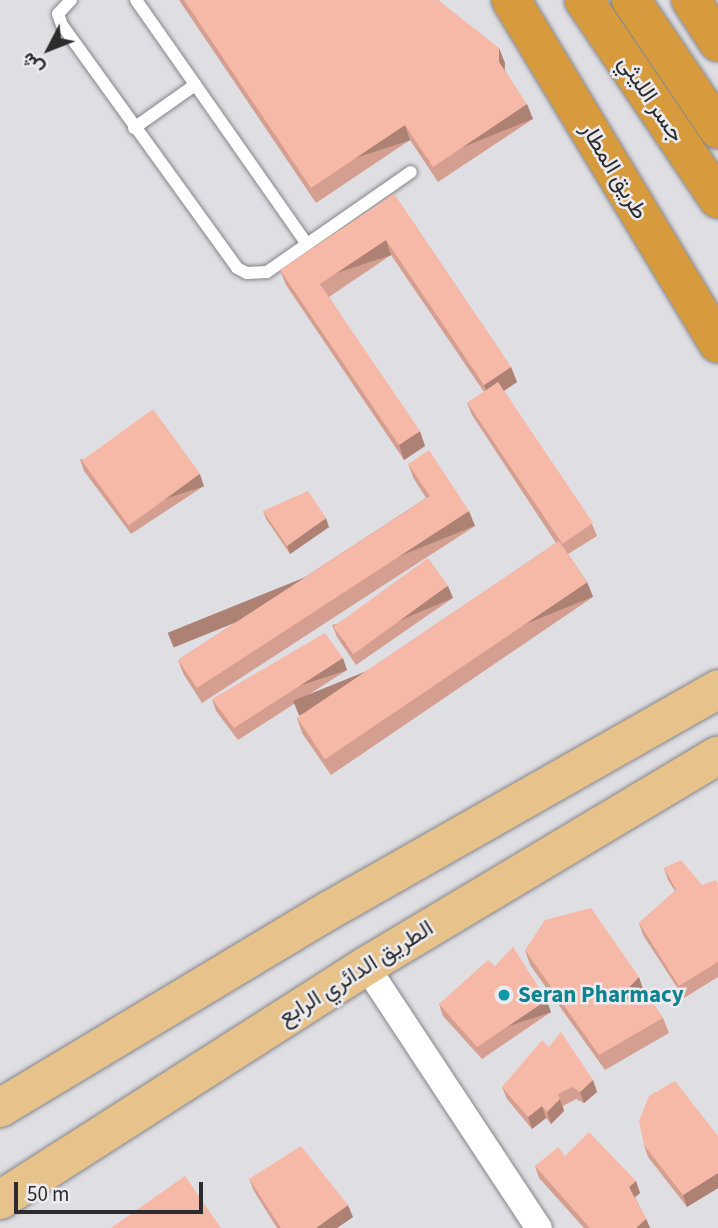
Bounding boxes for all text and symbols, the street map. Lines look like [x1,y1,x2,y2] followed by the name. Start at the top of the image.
[14,14,84,84] north arrow
[15,46,51,81] text: ش
[612,50,690,148] street label: جسر الليثي
[574,118,654,224] street label: طريق المطار
[273,914,439,1032] street label: الطريق الدائري الرابع
[518,981,684,1009] place label: Seran Pharmacy
[496,987,512,1003] marker: Seran Pharmacy
[18,1168,206,1212] scale bar
[27,1179,69,1209] text: 50 m

